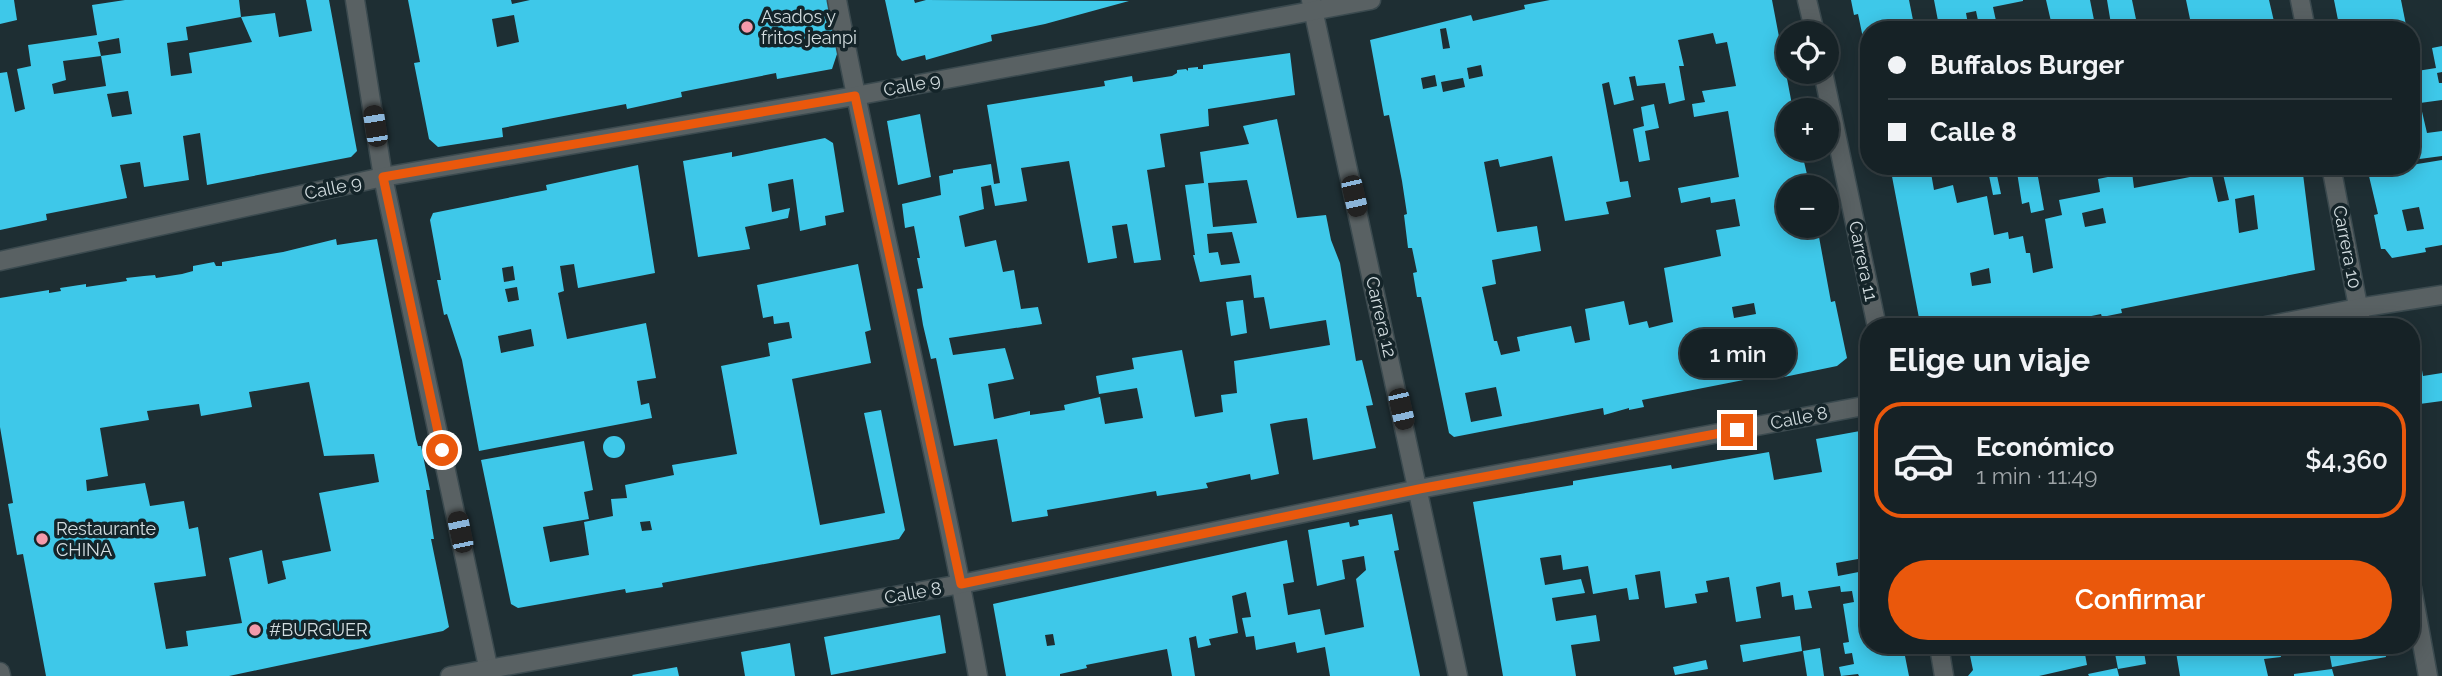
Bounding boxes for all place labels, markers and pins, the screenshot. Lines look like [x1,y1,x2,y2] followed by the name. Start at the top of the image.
[761,6,857,48] place label: Asados y fritos jeanpi
[739,19,755,35] marker: Asados y fritos jeanpi
[56,518,157,560] place label: Restaurante CHINA
[34,531,50,547] marker: Restaurante CHINA
[269,619,368,640] place label: #BURGUER
[247,622,263,638] marker: #BURGUER

